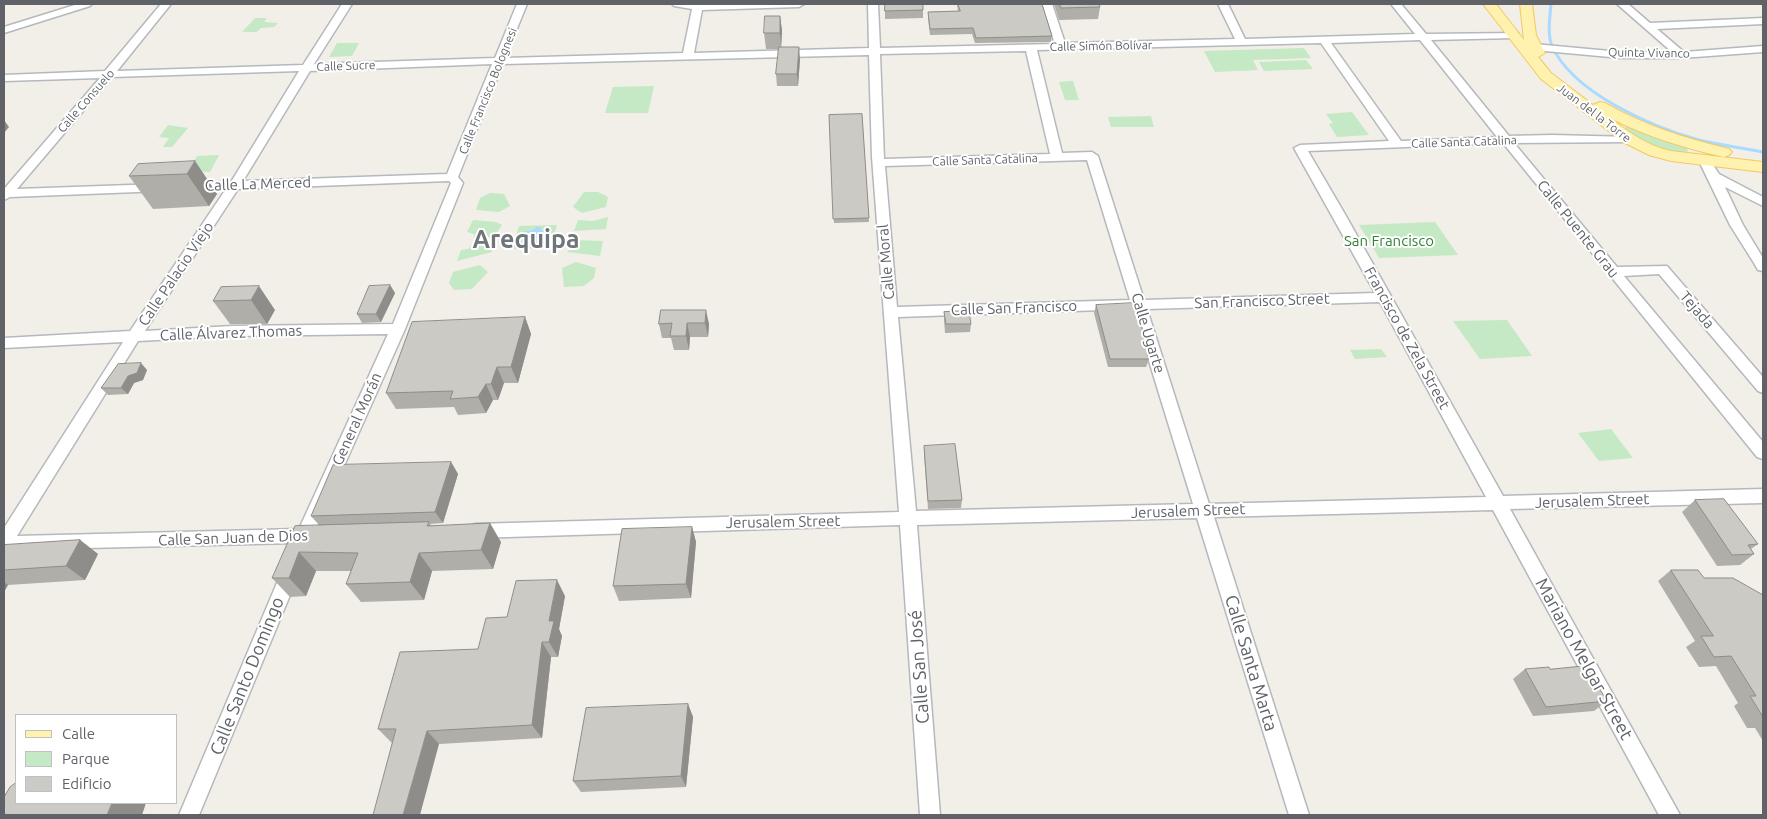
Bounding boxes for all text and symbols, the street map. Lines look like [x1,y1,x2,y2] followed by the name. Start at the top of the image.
[456,26,520,156] street label: Calle Francisco Bolognesi
[1050,38,1152,54] street label: Calle Simón Bolívar
[1608,45,1690,61] street label: Quinta Vivanco
[316,58,376,74] street label: Calle Sucre
[55,66,117,136] street label: Calle Consuelo
[1554,80,1634,146] street label: Juan del la Torre
[1411,133,1517,151] street label: Calle Santa Catalina
[932,151,1038,169] street label: Calle Santa Catalina
[205,173,311,195] street label: Calle La Merced
[1533,177,1623,281] street label: Calle Puente Grau
[134,218,218,330] street label: Calle Palacio Viejo
[874,224,898,300] street label: Calle Moral
[472,225,580,255] district label: Arequipa
[1344,232,1434,250] park label: San Francisco
[1360,264,1454,412] street label: Francisco de Zela Street
[1676,288,1718,332] street label: Tejada
[1194,290,1330,312] street label: San Francisco Street
[1127,291,1169,375] street label: Calle Ugarte
[950,297,1078,319] street label: Calle San Francisco
[160,322,302,344] street label: Calle Álvarez Thomas
[329,370,385,468] street label: General Morán
[1534,490,1650,512] street label: Jerusalem Street
[1130,500,1246,522] street label: Jerusalem Street
[726,512,840,532] street label: Jerusalem Street
[158,526,308,550] street label: Calle San Juan de Dios
[1531,574,1637,744] street label: Mariano Melgar Street
[1220,592,1282,734] street label: Calle Santa Marta
[205,594,289,758] street label: Calle Santo Domingo
[904,609,934,725] street label: Calle San José
[15,714,178,804] legend
[62,725,95,742] text: Calle
[62,750,110,767] text: Parque
[62,775,111,792] text: Edificio

